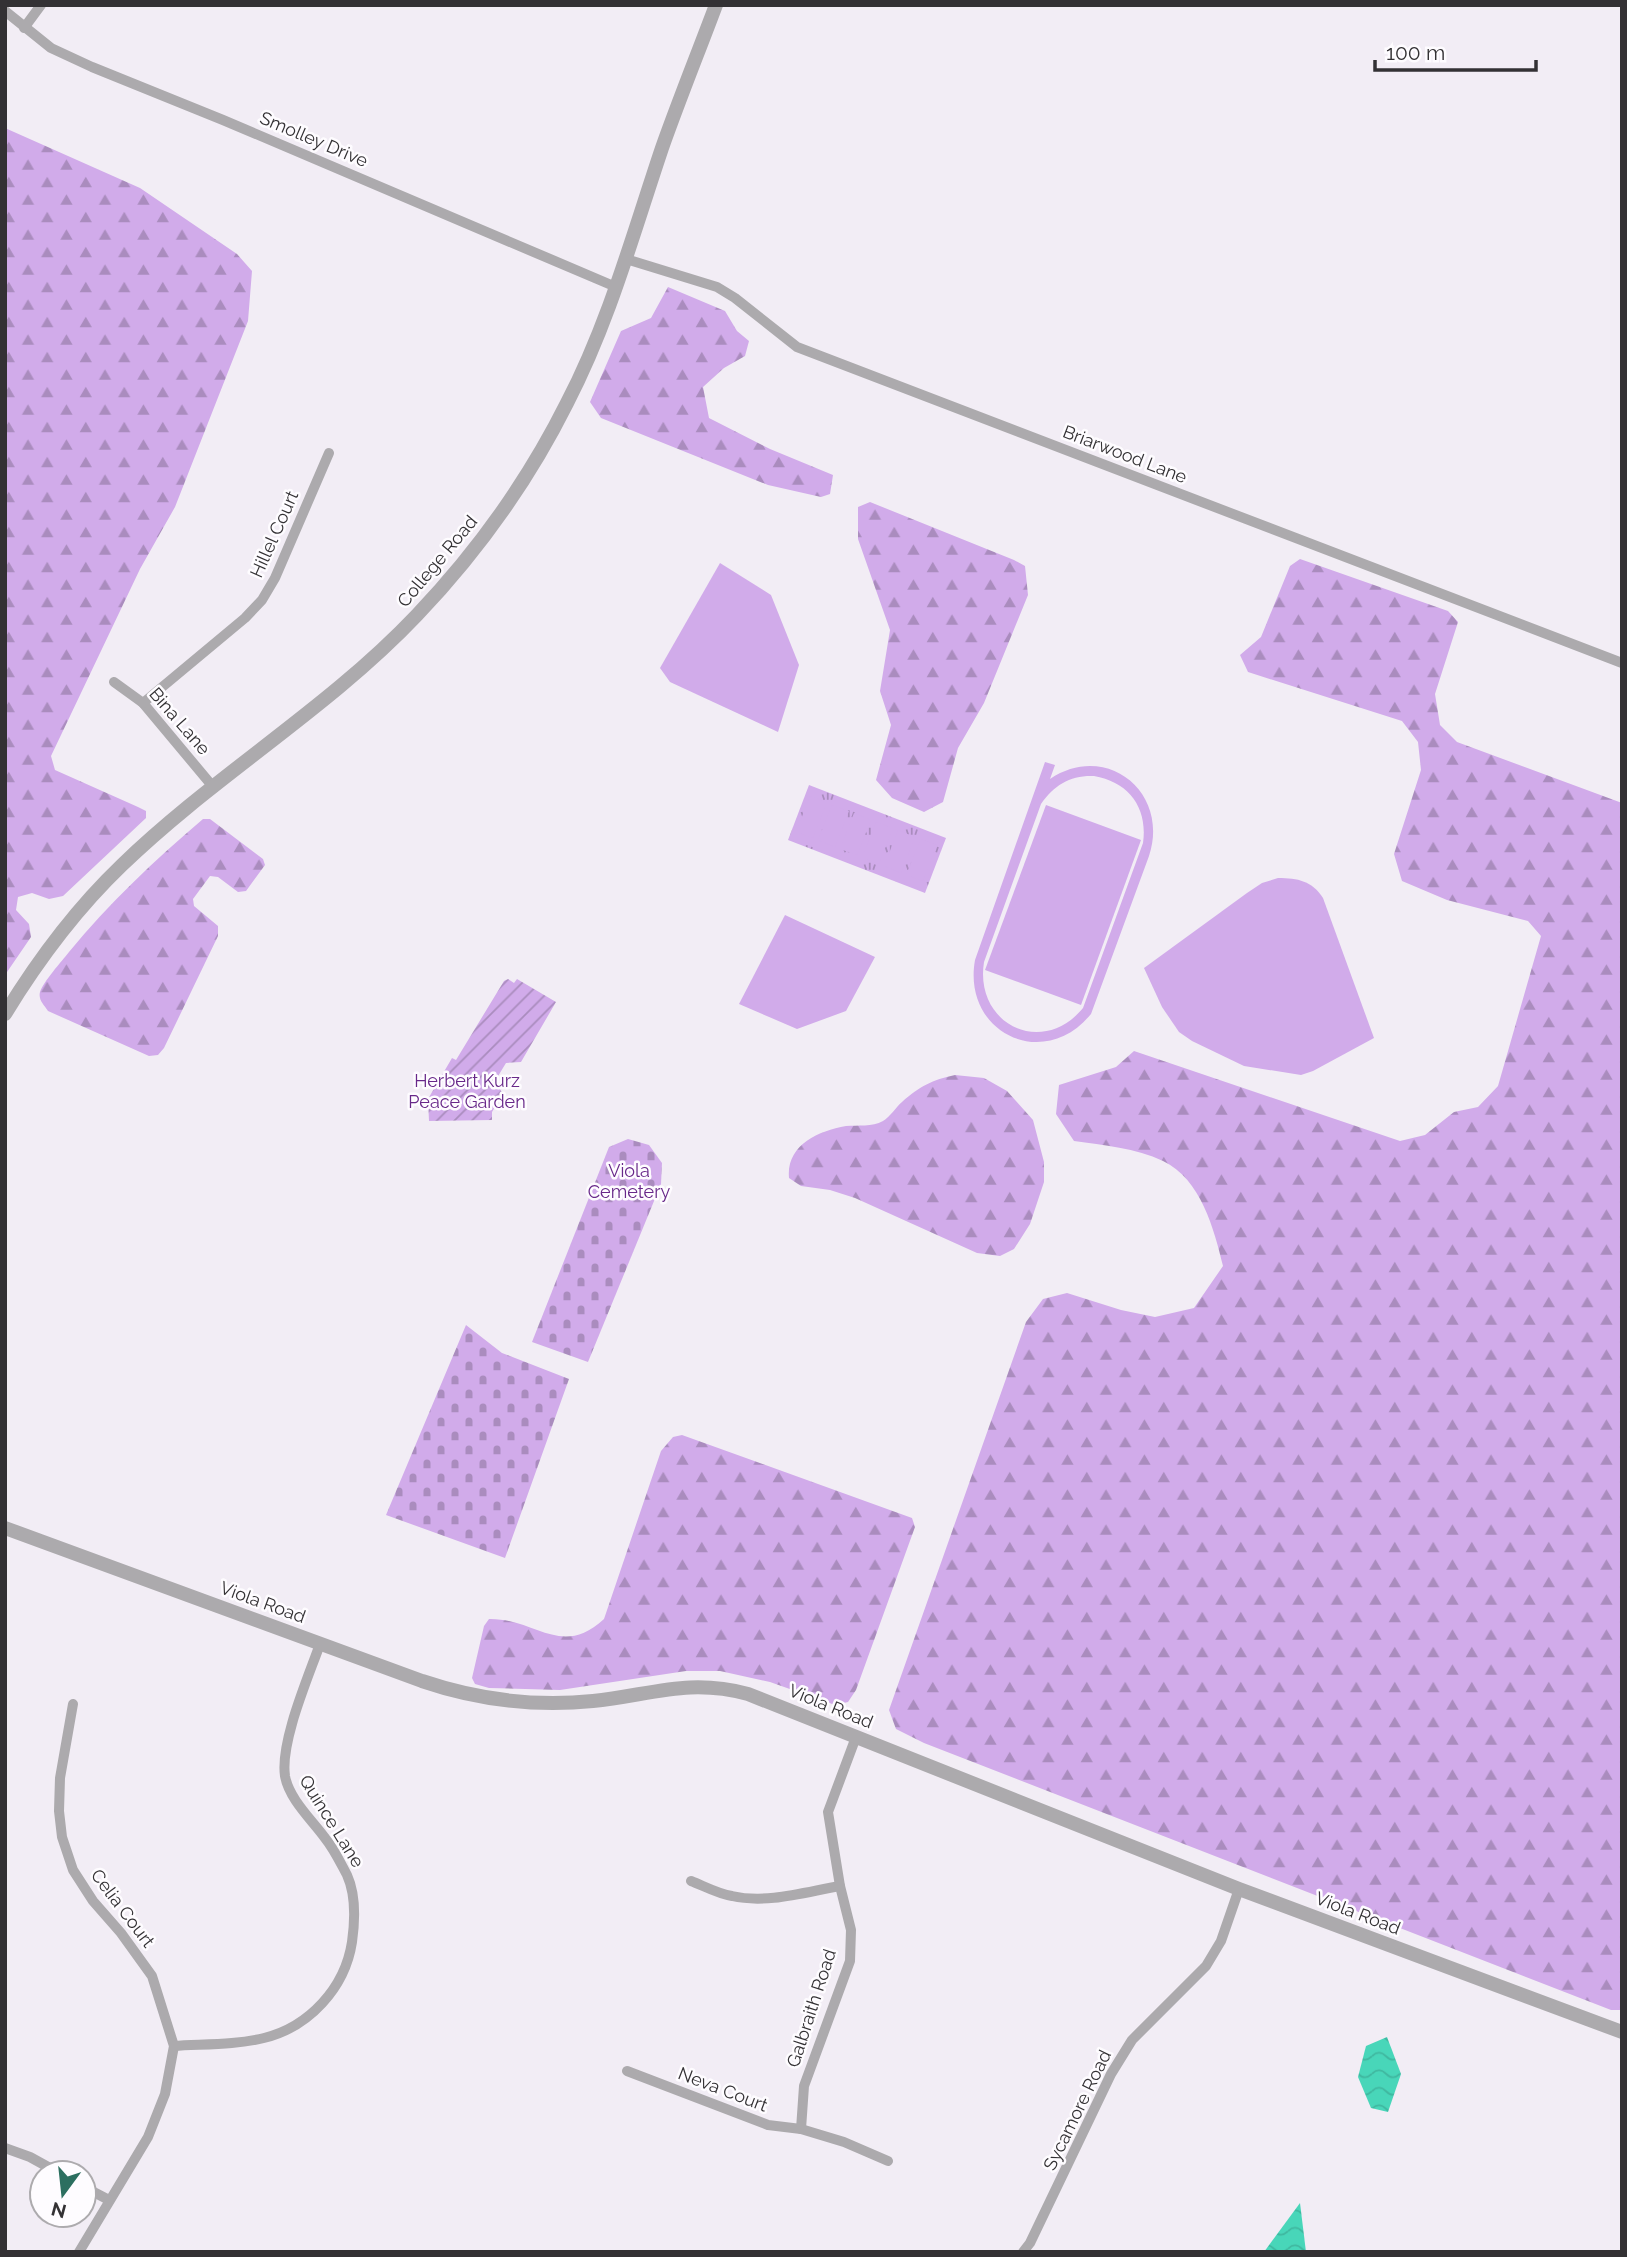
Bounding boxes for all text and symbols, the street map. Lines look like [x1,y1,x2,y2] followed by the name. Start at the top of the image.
[1375,28,1536,72] scale bar
[1386,40,1445,65] text: 100 m
[257,107,371,171] street label: Smolley Drive
[1060,421,1190,487] street label: Briarwood Lane
[246,487,302,581] street label: Hillel Court
[393,511,481,611] street label: College Road
[145,683,215,759] street label: Bina Lane
[408,1070,526,1112] park label: Herbert Kurz Peace Garden
[588,1160,670,1202] park label: Viola Cemetery
[217,1577,309,1627] street label: Viola Road
[786,1680,876,1732] street label: Viola Road
[295,1771,369,1871] street label: Quince Lane
[87,1865,159,1951] street label: Celia Court
[1313,1887,1403,1939] street label: Viola Road
[782,1946,840,2070] street label: Galbraith Road
[1039,2046,1115,2174] street label: Sycamore Road
[675,2062,771,2116] street label: Neva Court
[28,2159,98,2229] north arrow
[49,2198,68,2223] text: N

